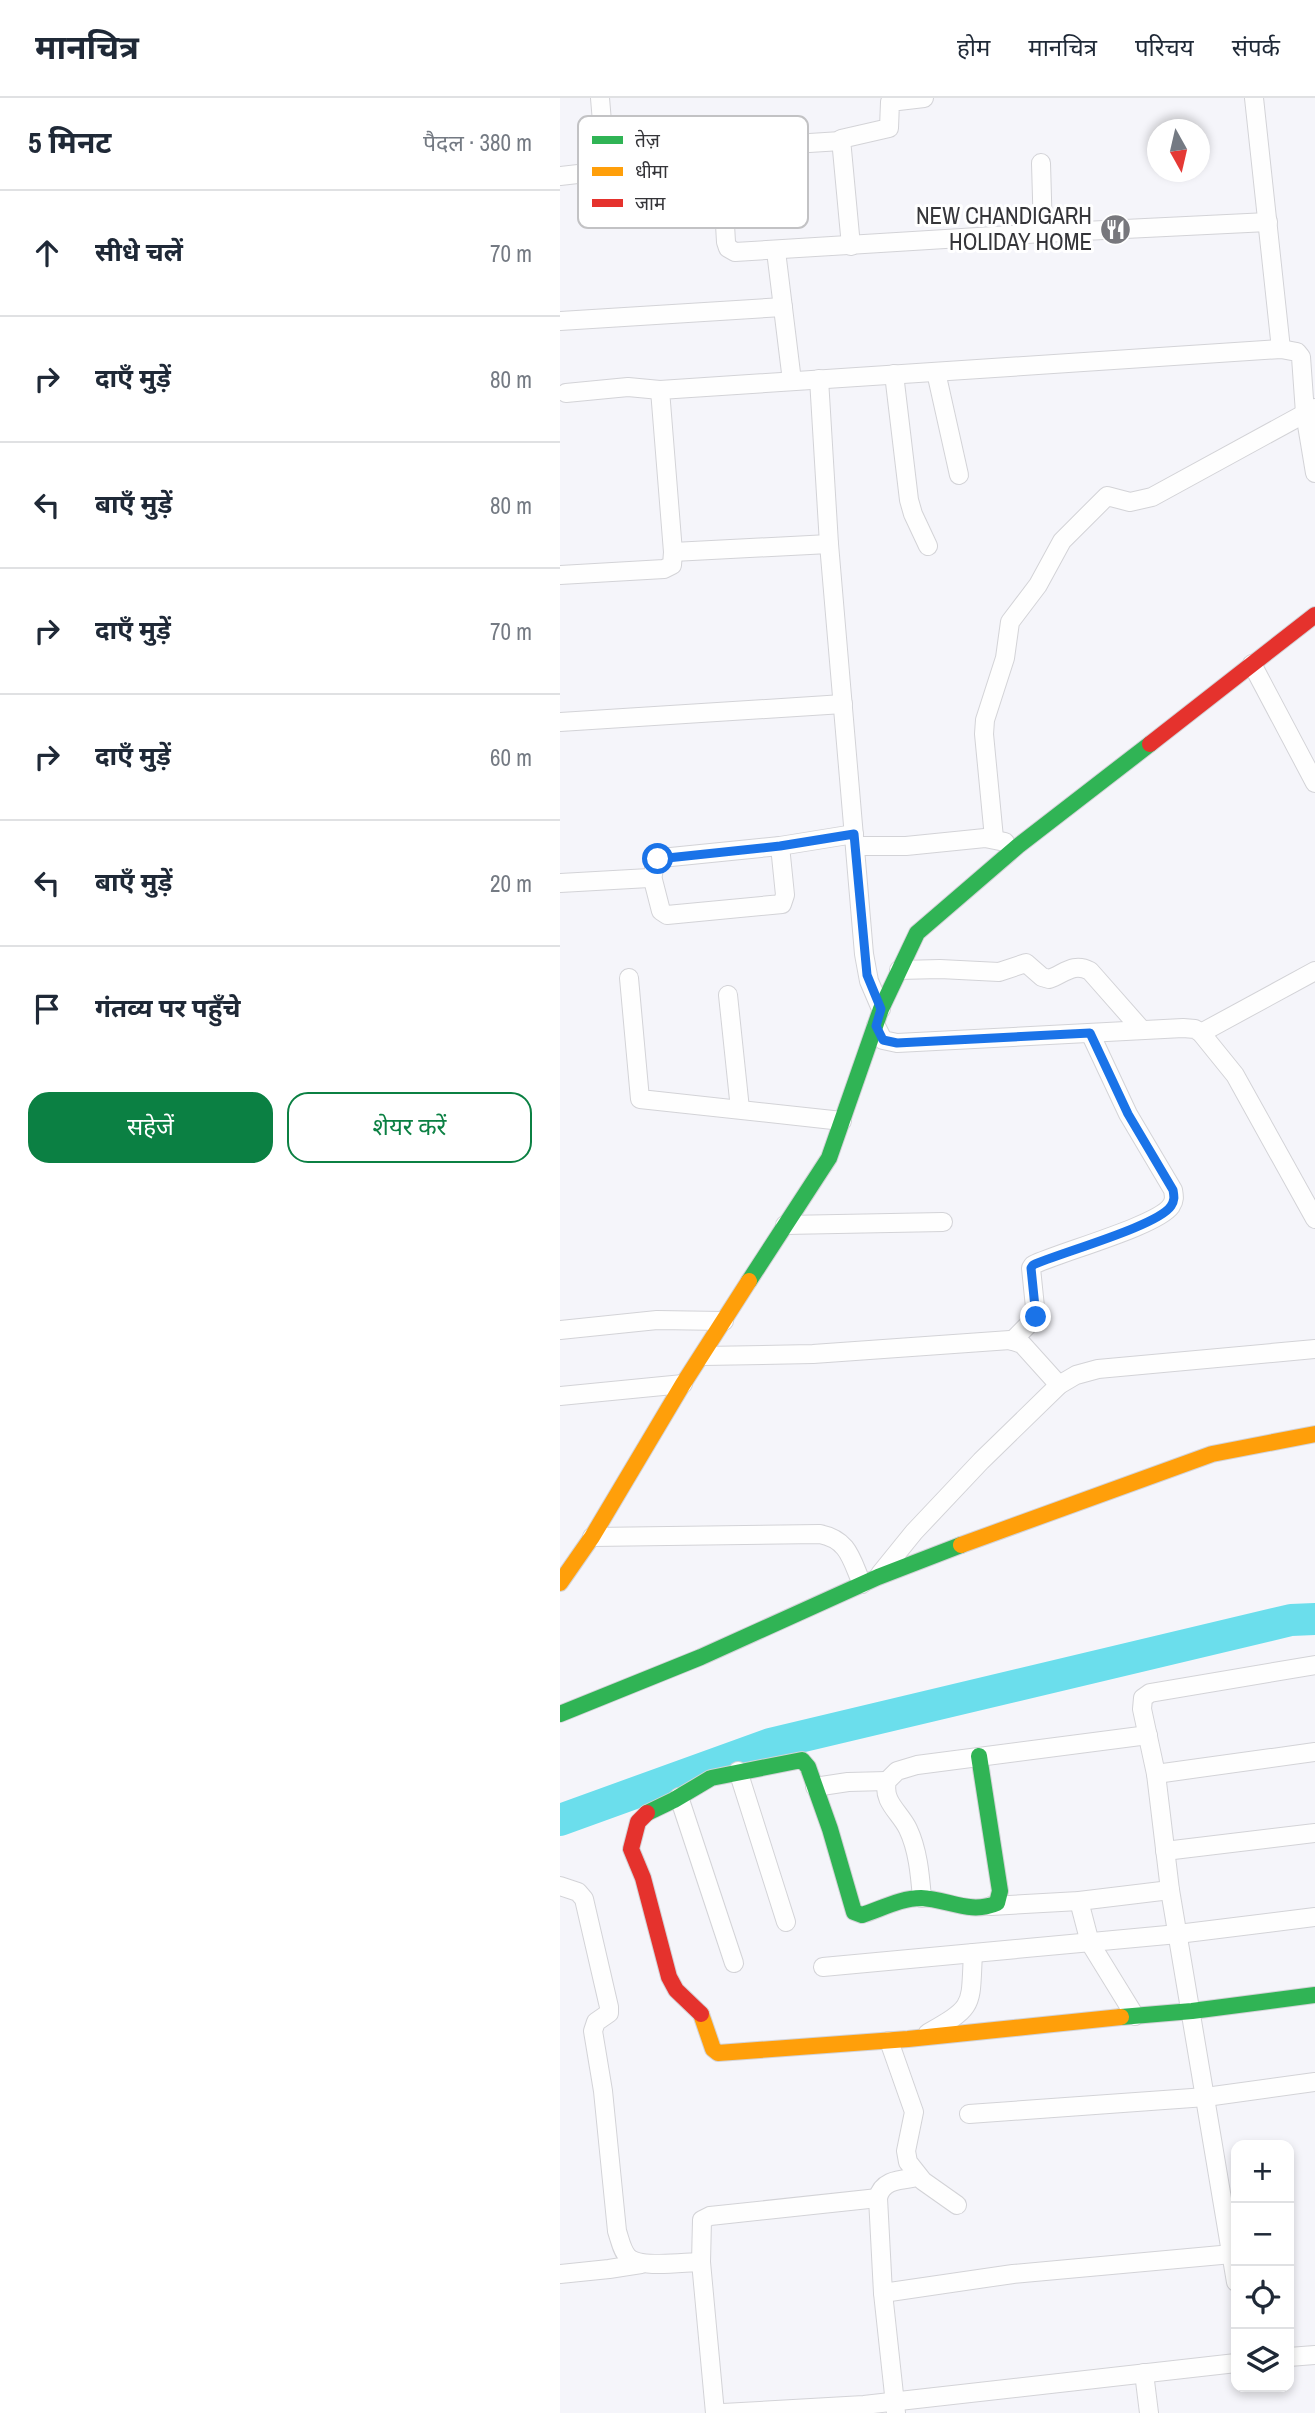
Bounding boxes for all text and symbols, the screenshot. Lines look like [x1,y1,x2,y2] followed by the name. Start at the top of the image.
[35,25,139,69] text: मानचित्र
[957,31,990,63] text: होम
[1028,31,1097,63] text: मानचित्र
[1135,31,1194,63] text: परिचय
[1232,31,1280,63] text: संपर्क
[578,116,808,228] legend
[1147,119,1210,182] north arrow
[28,122,112,162] text: 5 मिनट
[423,127,532,158] text: पैदल · 380 m
[635,127,661,153] text: तेज़
[635,158,669,184] text: धीमा
[635,190,666,216] text: जाम
[916,200,1092,257] place label: NEW CHANDIGARH HOLIDAY HOME
[1098,212,1132,246] restaurant icon: NEW CHANDIGARH HOLIDAY HOME
[28,234,66,272] icon: ahead
[95,234,183,269] text: सीधे चलें
[490,238,532,269] text: 70 m
[28,360,66,398] icon: right
[95,360,171,395] text: दाएँ मुड़ें
[490,364,532,395] text: 80 m
[28,486,66,524] icon: left
[95,486,172,521] text: बाएँ मुड़ें
[490,490,532,521] text: 80 m
[28,612,66,650] icon: right
[95,612,171,647] text: दाएँ मुड़ें
[490,616,532,647] text: 70 m
[28,738,66,776] icon: right
[95,738,171,773] text: दाएँ मुड़ें
[490,742,532,773] text: 60 m
[642,843,673,874] route start
[28,864,66,902] icon: left
[95,864,172,899] text: बाएँ मुड़ें
[490,868,532,899] text: 20 m
[28,990,66,1028] icon: arrive
[95,990,241,1025] text: गंतव्य पर पहुँचे
[28,1092,273,1163] button: सहेजें
[287,1092,532,1163] button: शेयर करें
[1020,1301,1051,1332] route end
[1231,2140,1294,2392] map controls
[1231,2140,1294,2203] button: +
[1231,2203,1294,2266] button: −
[1231,2266,1294,2329] button: locate
[1231,2329,1294,2392] button: layers

